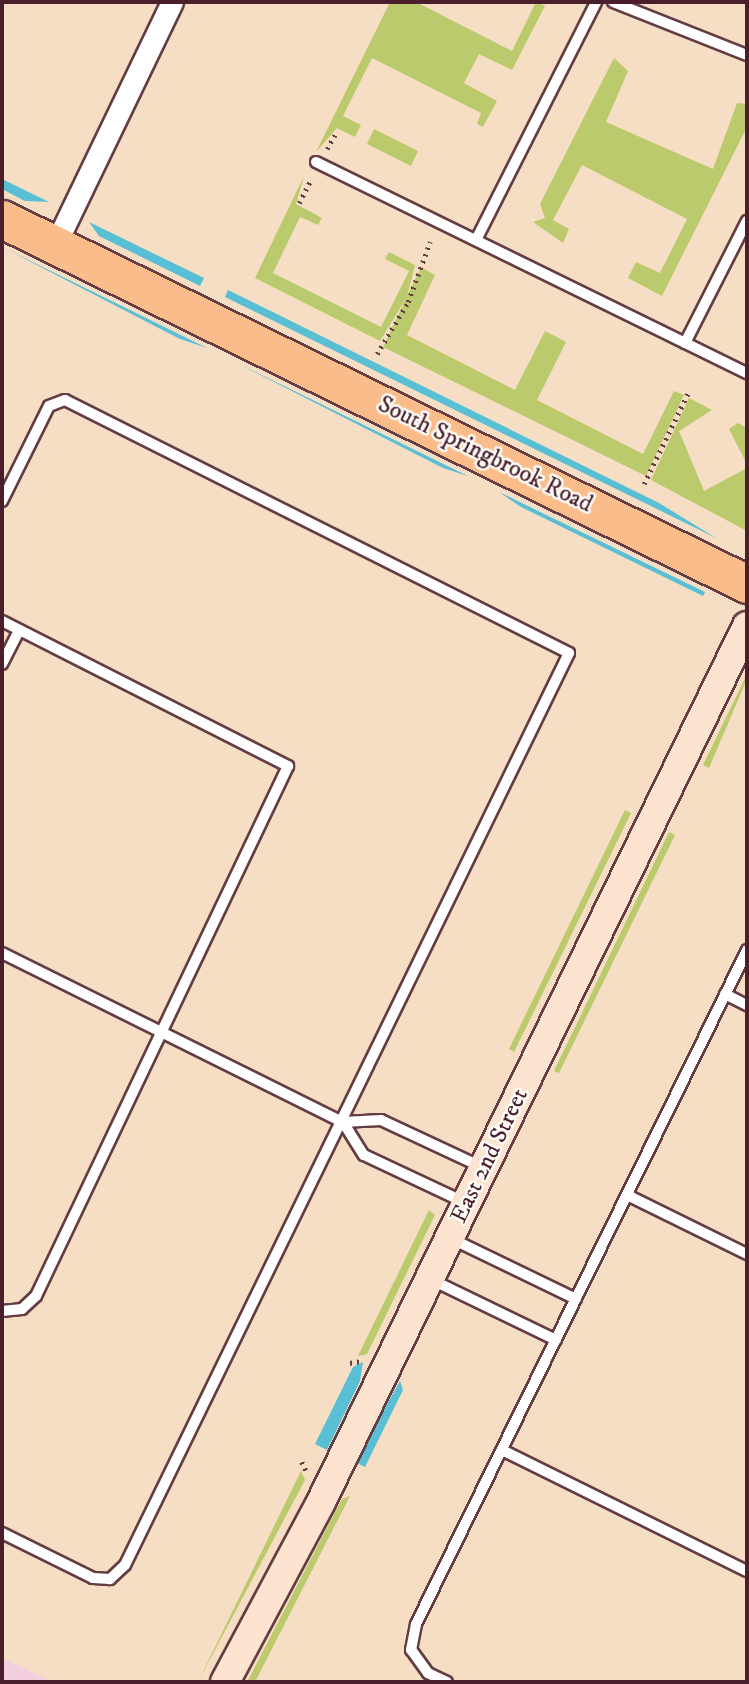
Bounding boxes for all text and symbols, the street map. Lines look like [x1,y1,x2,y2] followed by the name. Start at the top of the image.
[373,391,597,519] street label: South Springbrook Road
[445,1084,535,1228] street label: East 2nd Street

